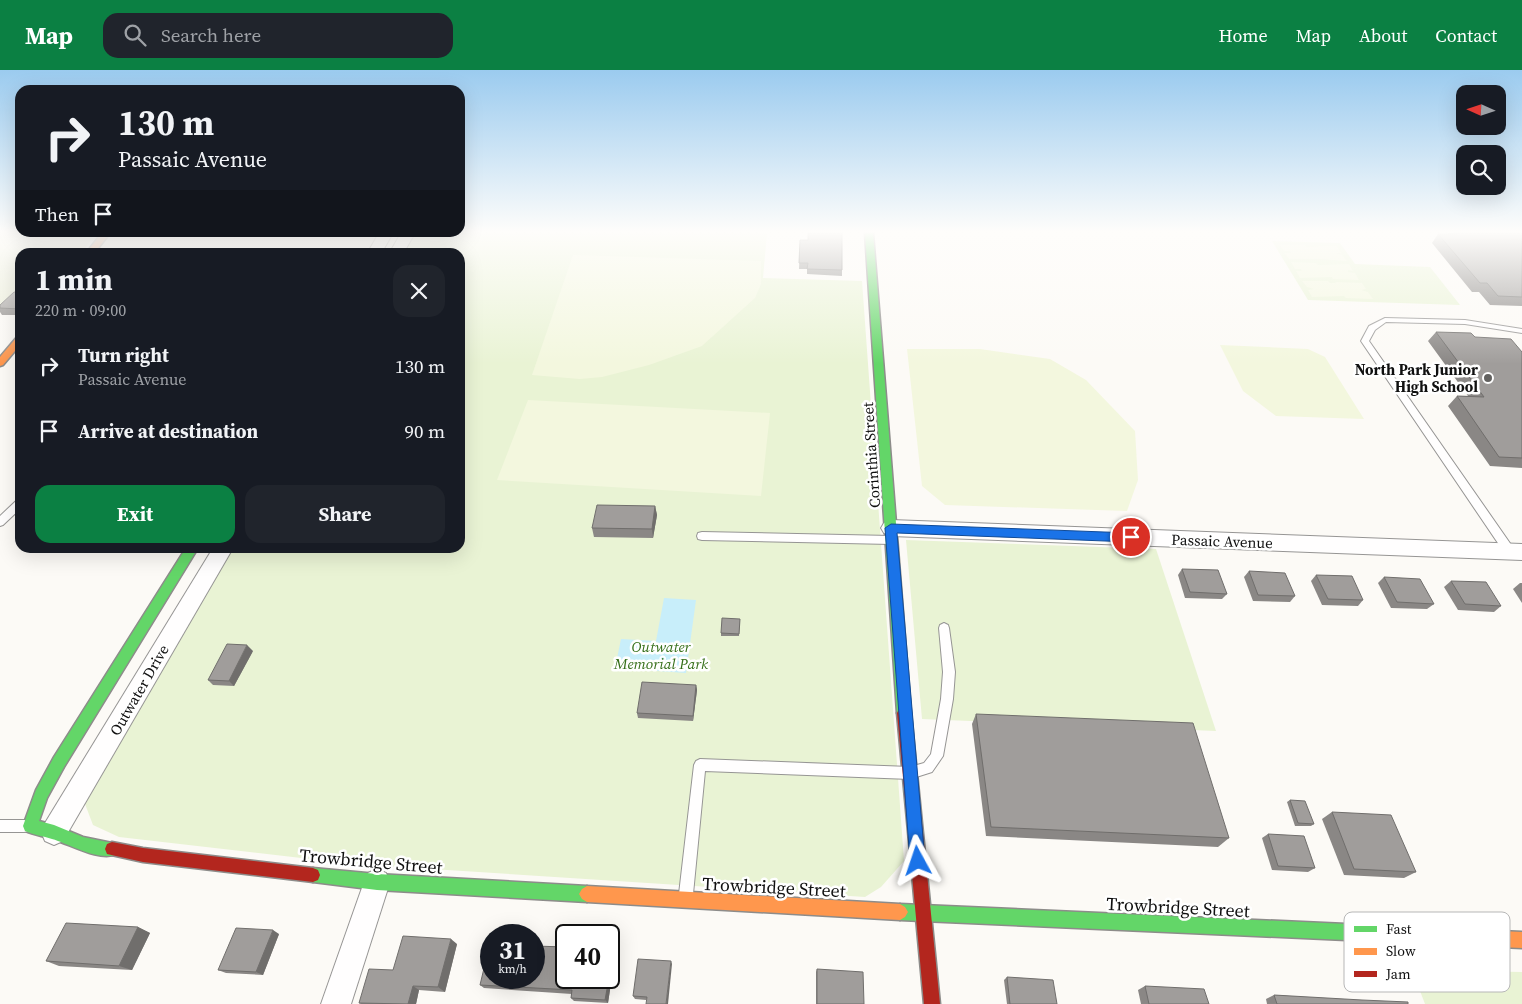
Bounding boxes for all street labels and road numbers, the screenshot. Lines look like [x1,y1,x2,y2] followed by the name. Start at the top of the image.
[857,401,885,509] street label: Corinthia Street
[1171,529,1274,553] street label: Passaic Avenue
[104,640,174,739] street label: Outwater Drive
[298,842,444,880] street label: Trowbridge Street
[702,871,846,903] street label: Trowbridge Street
[1106,891,1250,923] street label: Trowbridge Street

